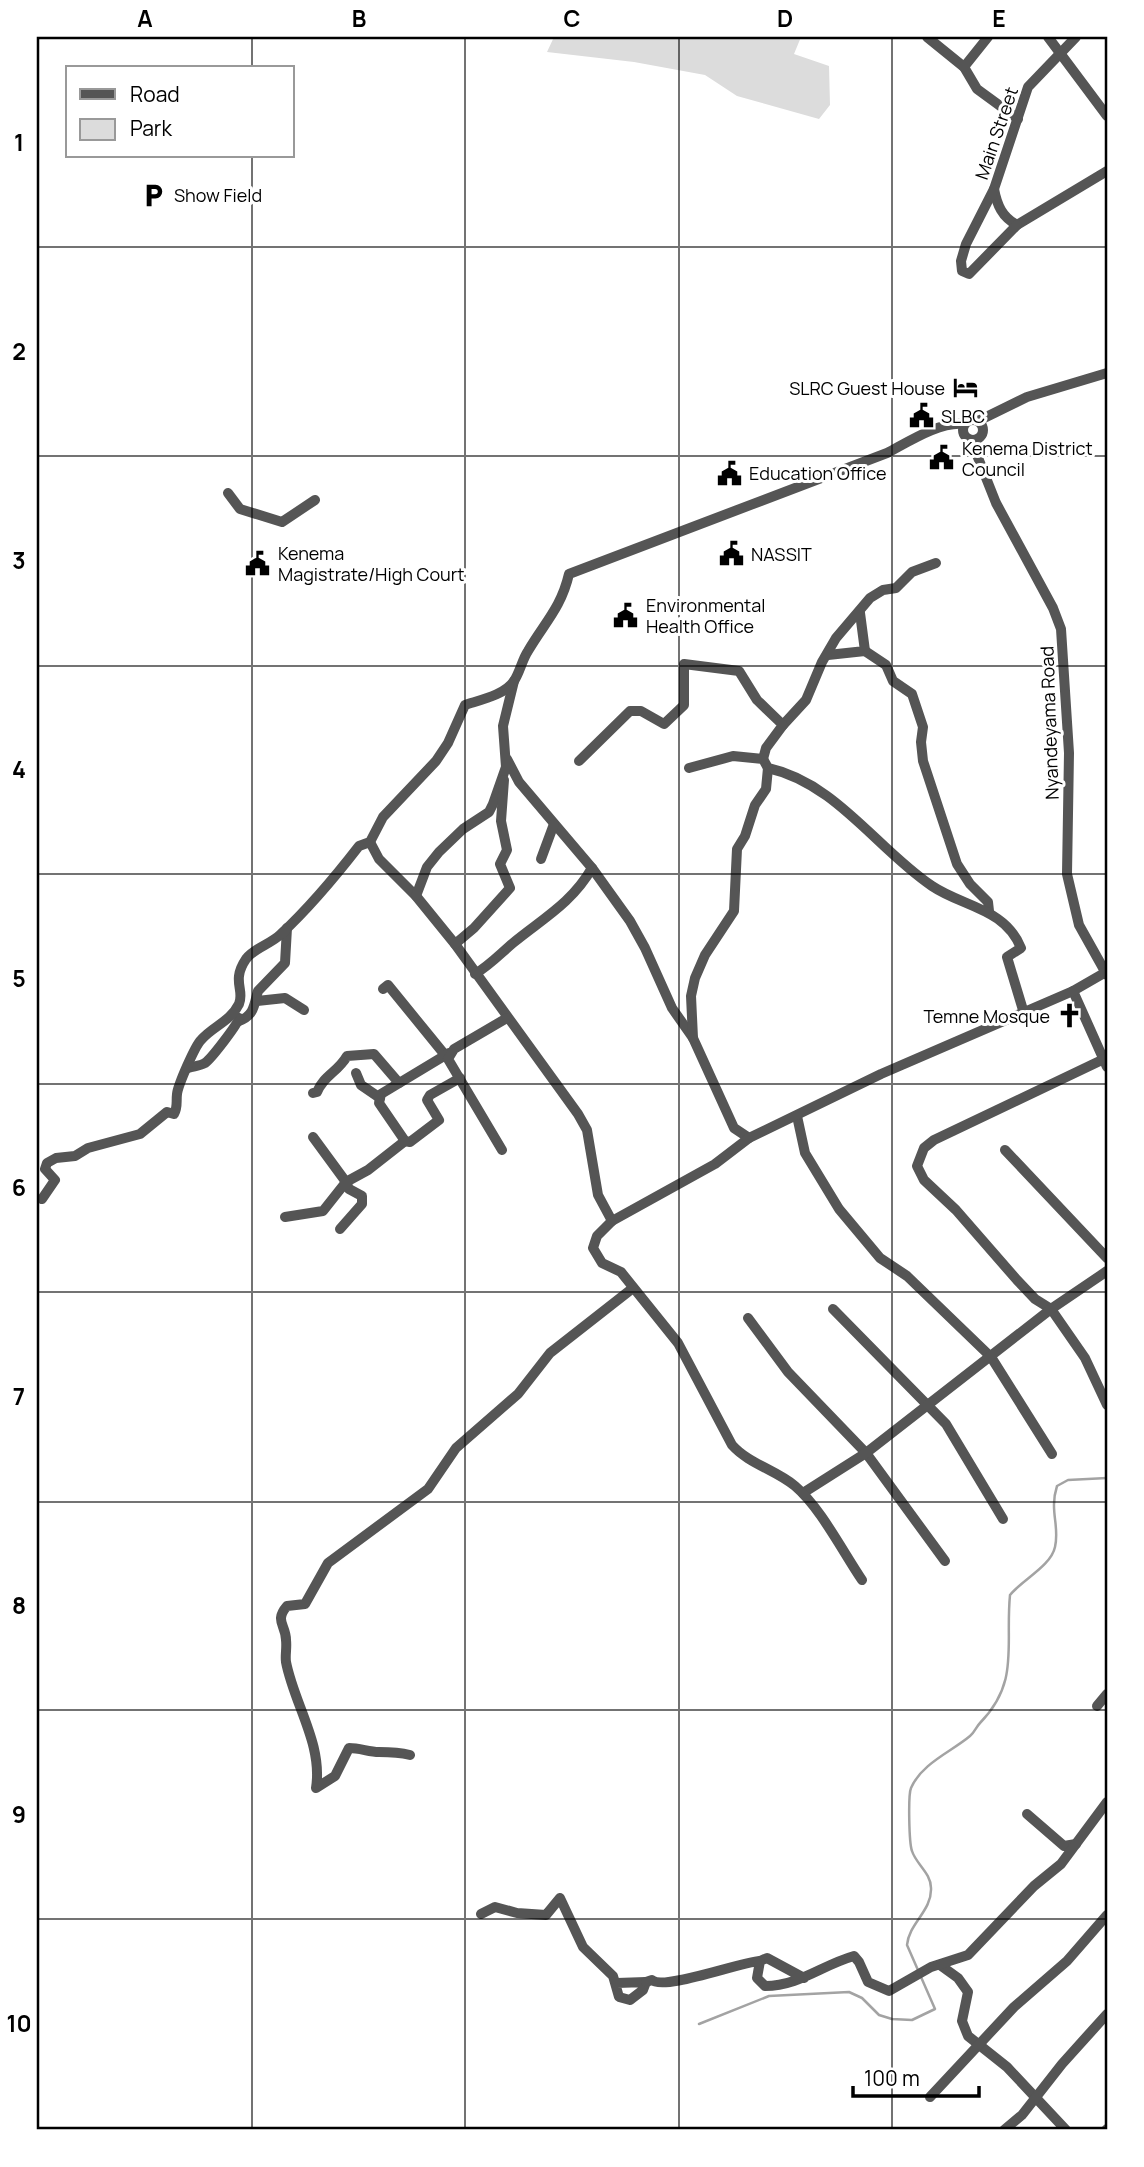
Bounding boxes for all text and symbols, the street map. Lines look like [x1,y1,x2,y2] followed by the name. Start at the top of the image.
[137,2,153,34] text: A
[352,2,366,34] text: B
[564,2,581,34] text: C
[777,2,793,34] text: D
[992,2,1006,34] text: E
[66,66,294,158] legend
[130,80,180,108] text: Road
[969,83,1023,183] street label: Main Street
[130,114,172,142] text: Park
[14,126,24,158] text: 1
[140,181,168,209] parking icon: Show Field
[174,183,262,207] place label: Show Field
[12,335,26,367] text: 2
[951,374,979,402] hotel icon: SLRC Guest House
[789,376,945,400] place label: SLRC Guest House
[907,402,935,430] public building icon: SLBC
[941,404,985,428] place label: SLBC
[962,436,1093,481] place label: Kenema District Council
[928,444,956,472] public building icon: Kenema District Council
[715,459,743,487] public building icon: Education Office
[749,461,887,485] place label: Education Office
[717,540,745,568] public building icon: NASSIT
[278,541,465,586] place label: Kenema Magistrate/High Court
[751,542,812,566] place label: NASSIT
[12,544,26,576] text: 3
[244,549,272,577] public building icon: Kenema Magistrate/High Court
[646,593,766,638] place label: Environmental Health Office
[612,601,640,629] public building icon: Environmental Health Office
[1034,646,1064,800] street label: Nyandeyama Road
[12,753,26,785] text: 4
[12,962,26,994] text: 5
[1056,1002,1084,1030] church icon: Temne Mosque
[923,1004,1050,1028] place label: Temne Mosque
[12,1171,26,1203] text: 6
[13,1380,25,1412] text: 7
[12,1589,26,1621] text: 8
[12,1798,26,1830] text: 9
[6,2007,32,2039] text: 10
[853,2055,979,2099] scale bar
[864,2064,920,2092] text: 100 m

